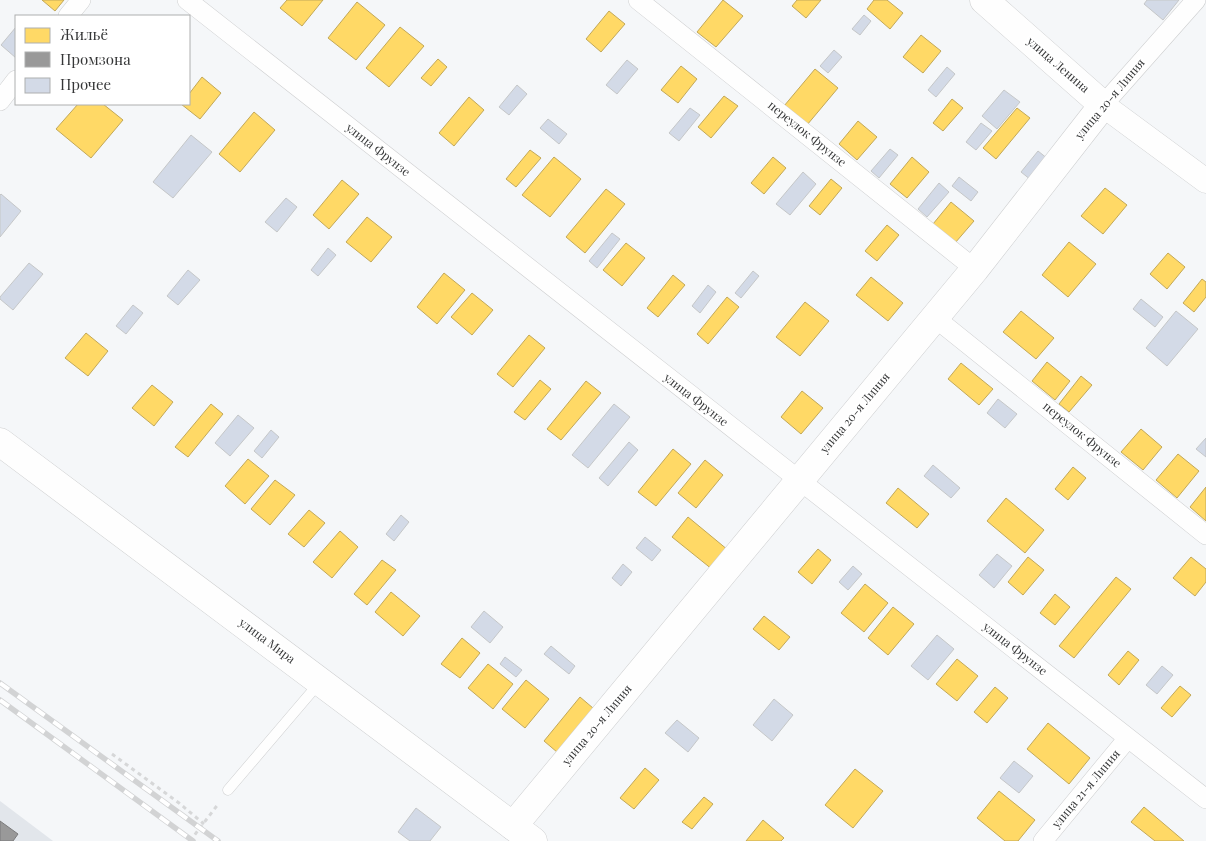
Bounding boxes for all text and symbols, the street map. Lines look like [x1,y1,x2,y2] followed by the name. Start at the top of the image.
[15,15,190,105] legend
[60,24,108,44] text: Жильё
[1023,32,1093,96] street label: улица Ленина
[60,49,131,69] text: Промзона
[1070,54,1148,143] street label: улица 20-я Линия
[60,74,111,94] text: Прочее
[765,97,850,170] street label: переулок Фрунзе
[342,118,414,179] street label: улица Фрунзе
[660,368,732,429] street label: улица Фрунзе
[815,368,893,457] street label: улица 20-я Линия
[1040,398,1125,471] street label: переулок Фрунзе
[236,613,299,667] street label: улица Мира
[979,617,1051,678] street label: улица Фрунзе
[557,680,635,769] street label: улица 20-я Линия
[1047,745,1123,832] street label: улица 21-я Линия

